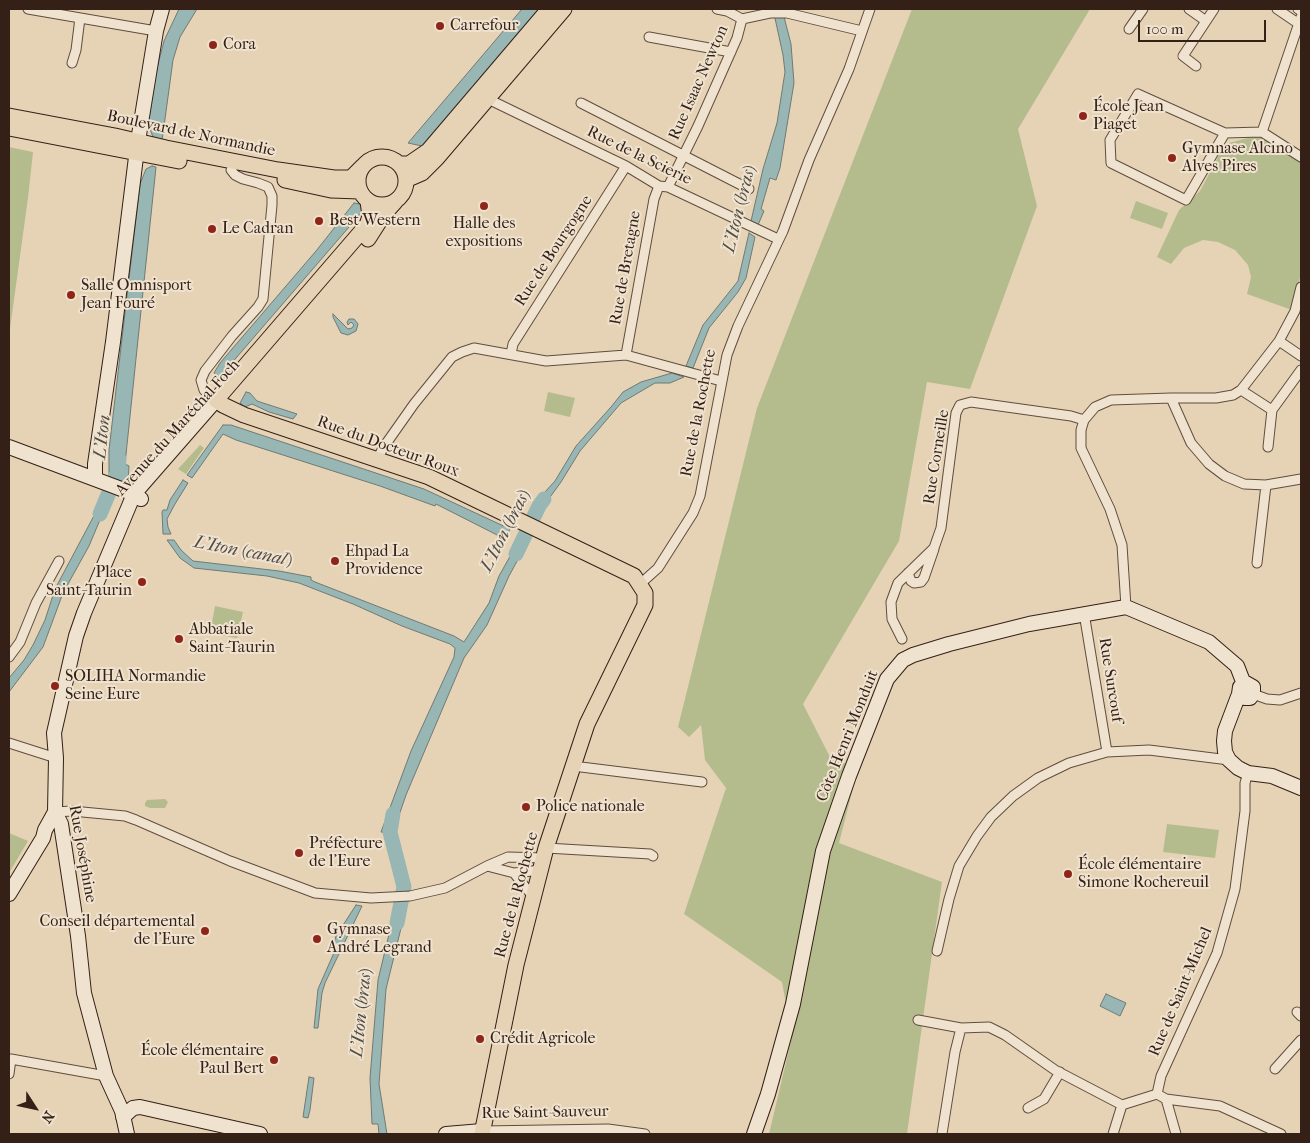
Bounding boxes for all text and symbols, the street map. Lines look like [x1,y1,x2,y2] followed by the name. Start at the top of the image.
[1140,10,1268,42] scale bar
[450,16,518,36] place label: Carrefour
[434,20,446,32] marker: Carrefour
[1146,20,1184,38] text: 100 m
[665,23,733,143] street label: Rue Isaac Newton
[223,35,256,55] place label: Cora
[207,39,219,51] marker: Cora
[1093,97,1164,135] place label: École Jean Piaget
[105,107,277,161] street label: Boulevard de Normandie
[1077,110,1089,122] marker: École Jean Piaget
[583,122,695,190] street label: Rue de la Scierie
[1182,139,1293,177] place label: Gymnase Alcino Alves Pires
[1166,152,1178,164] marker: Gymnase Alcino Alves Pires
[719,163,761,255] water label: L'Iton (bras)
[511,192,597,310] street label: Rue de Bourgogne
[478,200,490,212] marker: Halle des expositions
[607,209,645,327] street label: Rue de Bretagne
[329,211,421,231] place label: Best Western
[446,214,522,252] place label: Halle des expositions
[313,215,325,227] marker: Best Western
[222,219,293,239] place label: Le Cadran
[206,223,218,235] marker: Le Cadran
[81,276,192,314] place label: Salle Omnisport Jean Fouré
[65,289,77,301] marker: Salle Omnisport Jean Fouré
[677,348,721,478] street label: Rue de la Rochette
[112,356,244,500] street label: Avenue du Maréchal Foch
[920,408,954,506] street label: Rue Corneille
[314,412,462,482] street label: Rue du Docteur Roux
[90,414,116,460] water label: L'Iton
[476,486,536,576] water label: L'Iton (bras)
[192,532,294,572] water label: L'Iton (canal)
[345,542,423,580] place label: Ehpad La Providence
[329,555,341,567] marker: Ehpad La Providence
[46,563,132,601] place label: Place Saint-Taurin
[136,576,148,588] marker: Place Saint-Taurin
[189,620,275,658] place label: Abbatiale Saint-Taurin
[173,633,185,645] marker: Abbatiale Saint-Taurin
[1094,636,1126,724] street label: Rue Surcouf
[65,667,206,705] place label: SOLIHA Normandie Seine Eure
[813,667,883,805] street label: Côte Henri Monduit
[49,680,61,692] marker: SOLIHA Normandie Seine Eure
[536,797,645,817] place label: Police nationale
[520,801,532,813] marker: Police nationale
[64,804,100,904] street label: Rue Joséphine
[491,830,543,960] street label: Rue de la Rochette
[309,834,383,872] place label: Préfecture de l'Eure
[293,847,305,859] marker: Préfecture de l'Eure
[1078,855,1209,893] place label: École élémentaire Simone Rochereuil
[1062,868,1074,880] marker: École élémentaire Simone Rochereuil
[39,912,195,950] place label: Conseil départemental de l'Eure
[327,920,432,958] place label: Gymnase André Legrand
[1145,924,1217,1060] street label: Rue de Saint-Michel
[199,925,211,937] marker: Conseil départemental de l'Eure
[311,933,323,945] marker: Gymnase André Legrand
[347,968,377,1058] water label: L'Iton (bras)
[490,1029,596,1049] place label: Crédit Agricole
[474,1033,486,1045] marker: Crédit Agricole
[141,1041,264,1079] place label: École élémentaire Paul Bert
[268,1054,280,1066] marker: École élémentaire Paul Bert
[10,1083,60,1133] north arrow
[481,1102,609,1124] street label: Rue Saint-Sauveur
[38,1108,58,1126] text: N

